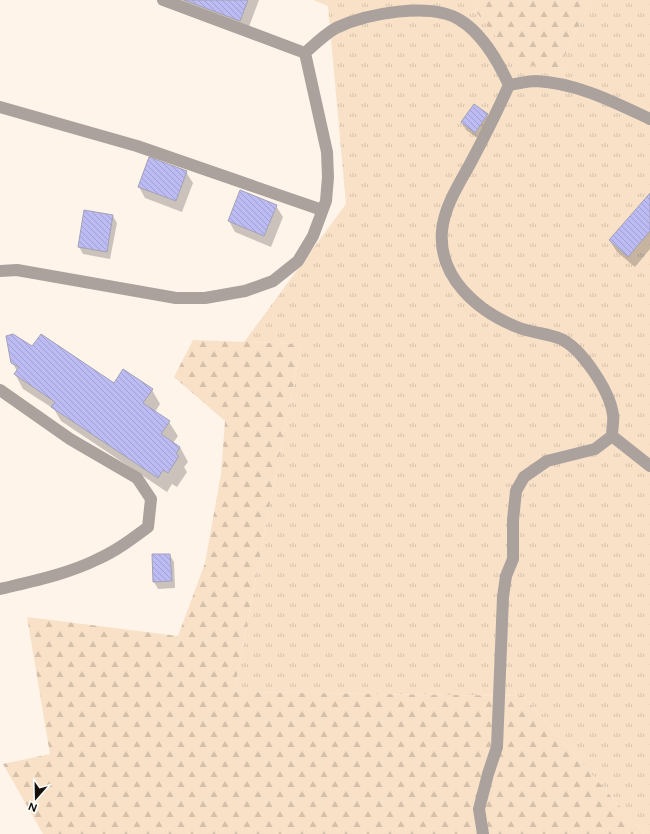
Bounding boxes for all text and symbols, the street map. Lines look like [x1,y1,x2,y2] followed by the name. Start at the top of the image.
[16,778,56,818] north arrow
[27,799,39,814] text: N

